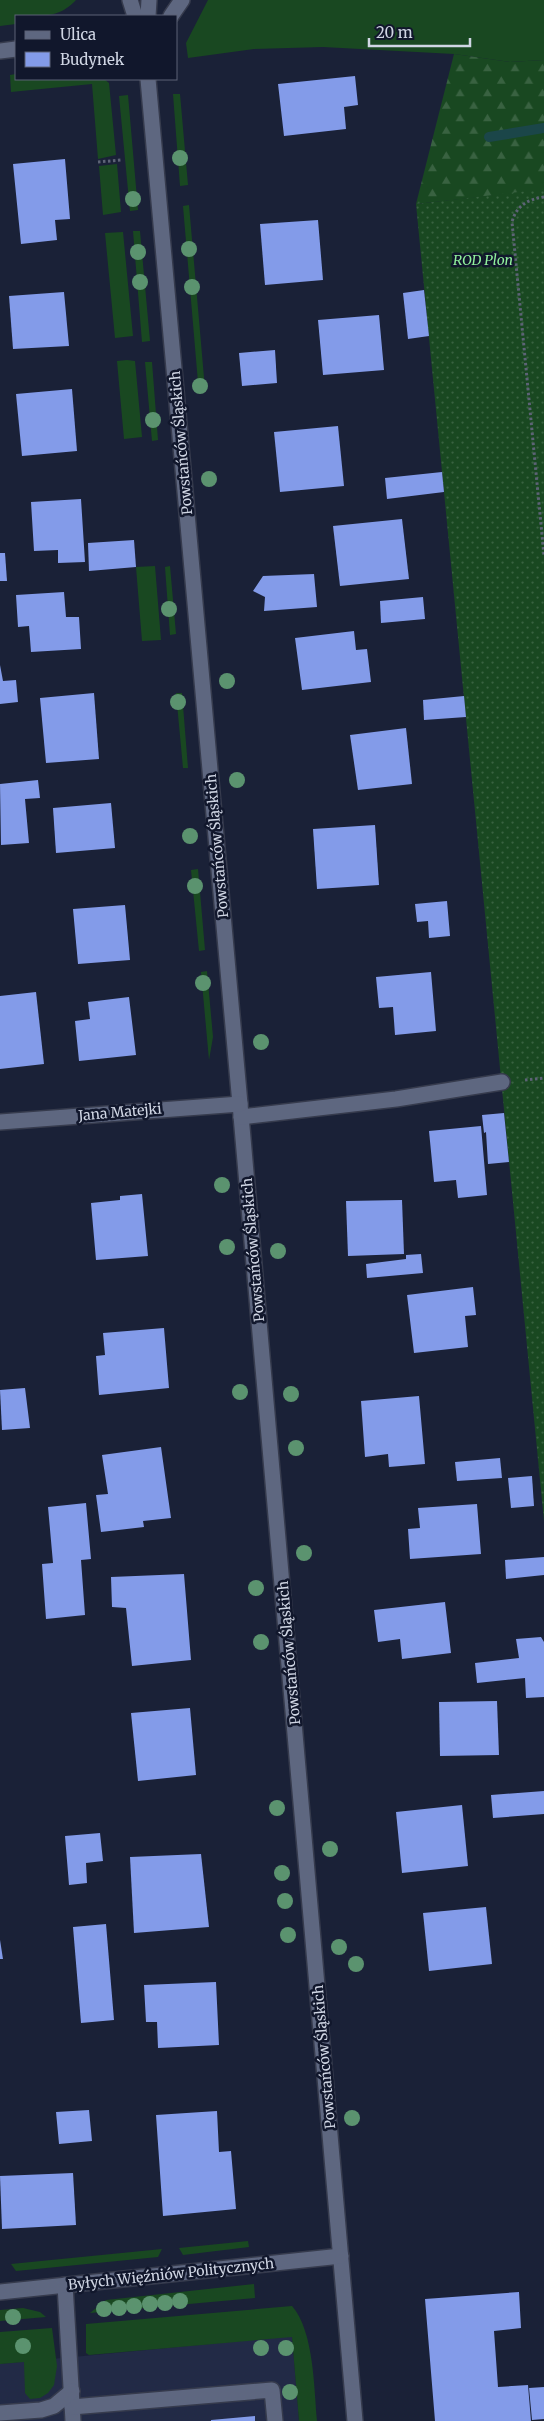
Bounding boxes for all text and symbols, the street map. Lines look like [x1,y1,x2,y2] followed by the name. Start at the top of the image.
[15,15,178,80] legend
[369,15,470,47] scale bar
[376,23,413,42] text: 20 m
[60,25,96,44] text: Ulica
[60,50,125,69] text: Budynek
[453,251,513,269] park label: ROD Plon
[166,370,196,516] street label: Powstańców Śląskich
[202,773,232,919] street label: Powstańców Śląskich
[77,1099,163,1125] street label: Jana Matejki
[238,1177,268,1323] street label: Powstańców Śląskich
[274,1580,304,1726] street label: Powstańców Śląskich
[309,1984,339,2130] street label: Powstańców Śląskich
[67,2254,275,2294] street label: Byłych Więźniów Politycznych

